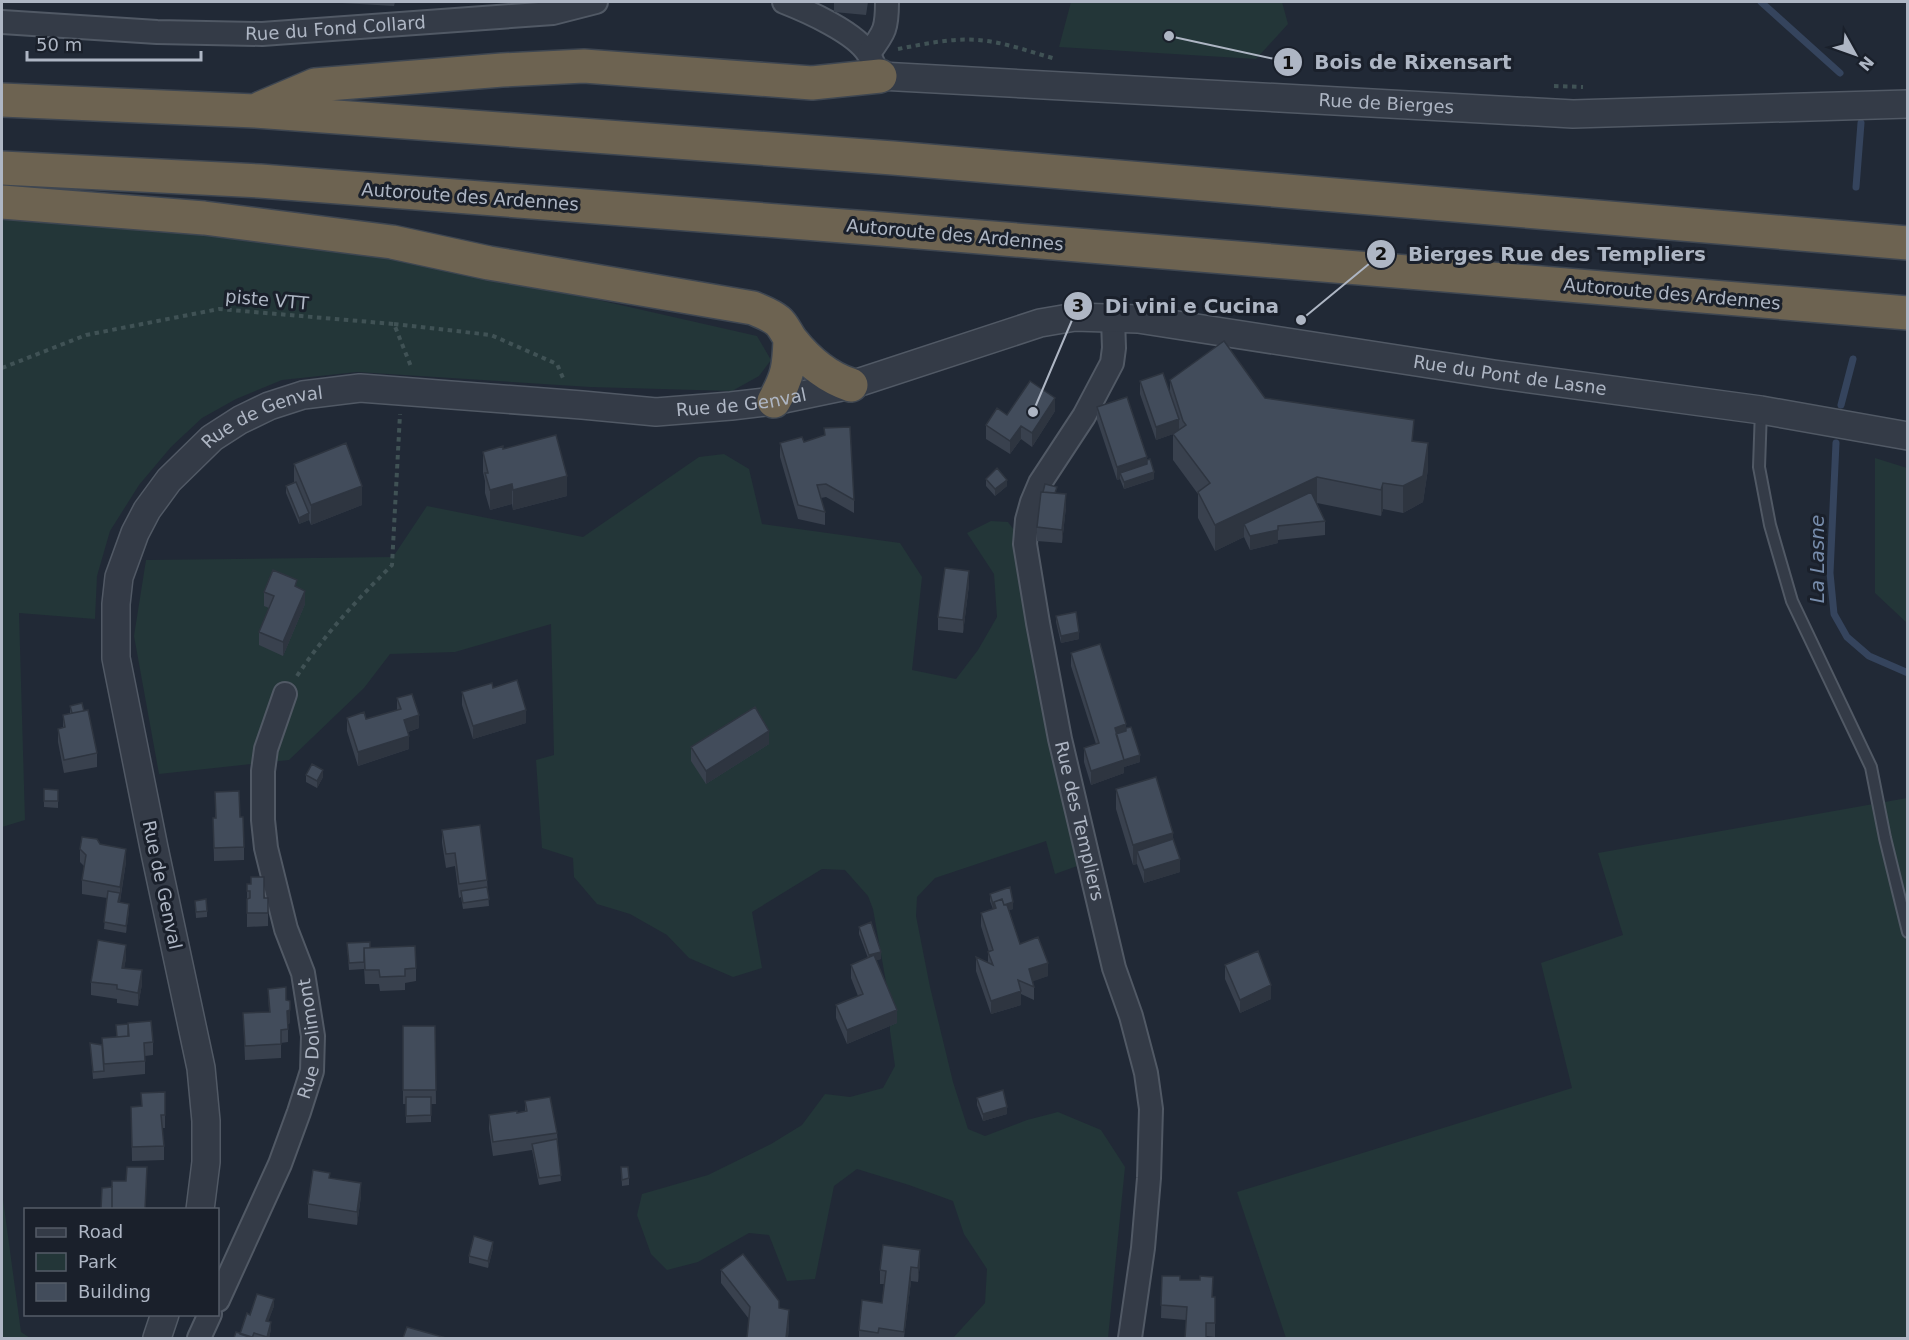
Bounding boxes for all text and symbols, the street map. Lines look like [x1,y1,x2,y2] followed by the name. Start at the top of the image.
[245,11,426,44] street label: Rue du Fond Collard
[27,24,201,62] scale bar
[1825,24,1885,84] north arrow
[36,34,82,55] text: 50 m
[1273,43,1524,81] callout: Bois de Rixensart
[1314,50,1512,74] text: Bois de Rixensart
[1282,52,1294,73] text: 1
[1855,52,1878,75] text: N
[1318,89,1455,117] street label: Rue de Bierges
[361,178,579,215] street label: Autoroute des Ardennes
[846,215,1064,254] street label: Autoroute des Ardennes
[1366,235,1718,273] callout: Bierges Rue des Templiers
[1408,242,1706,266] text: Bierges Rue des Templiers
[1375,243,1387,264] text: 2
[1563,274,1781,313] street label: Autoroute des Ardennes
[224,285,311,314] street label: piste VTT
[1063,287,1291,325] callout: Di vini e Cucina
[1105,294,1279,318] text: Di vini e Cucina
[1072,295,1084,316] text: 3
[1412,351,1608,399] street label: Rue du Pont de Lasne
[197,382,324,452] street label: Rue de Genval
[675,384,808,420] street label: Rue de Genval
[1805,515,1829,603] water label: La Lasne
[1051,739,1109,903] street label: Rue des Templiers
[139,819,186,951] street label: Rue de Genval
[293,977,323,1101] street label: Rue Dolimont
[24,1208,219,1316] legend
[78,1221,123,1242] text: Road
[78,1251,117,1272] text: Park
[78,1281,151,1302] text: Building

